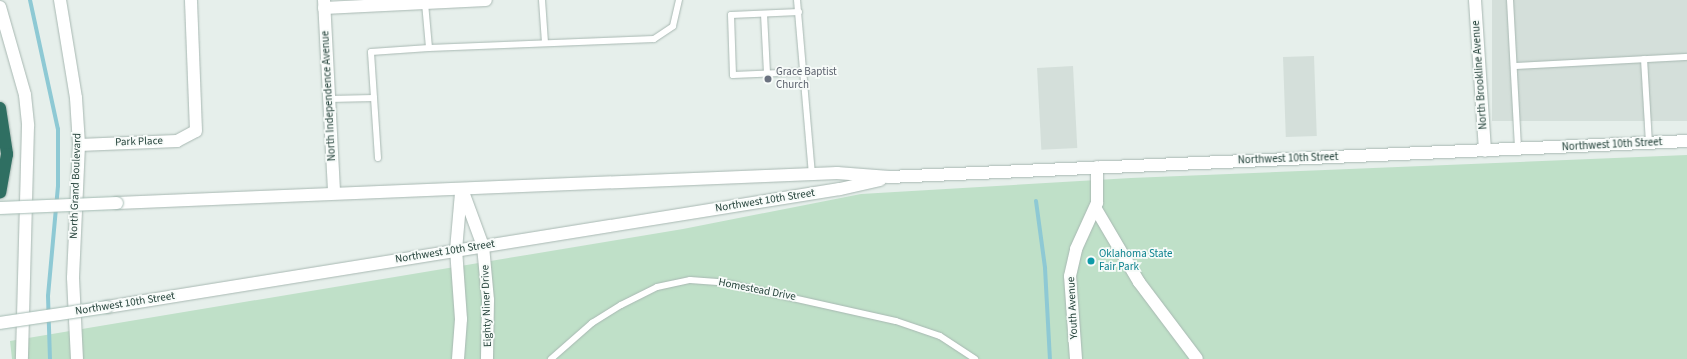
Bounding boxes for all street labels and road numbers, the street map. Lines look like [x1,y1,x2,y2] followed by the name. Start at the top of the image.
[1470,20,1490,130] street label: North Brookline Avenue
[319,30,339,162] street label: North Independence Avenue
[68,133,84,239] street label: North Grand Boulevard
[115,135,163,149] street label: Park Place
[1561,136,1663,154] street label: Northwest 10th Street
[1237,151,1339,167] street label: Northwest 10th Street
[714,187,816,215] street label: Northwest 10th Street
[394,238,496,266] street label: Northwest 10th Street
[479,265,495,347] street label: Eighty Niner Drive
[717,276,797,304] street label: Homestead Drive
[1065,276,1081,340] street label: Youth Avenue
[74,290,176,318] street label: Northwest 10th Street

